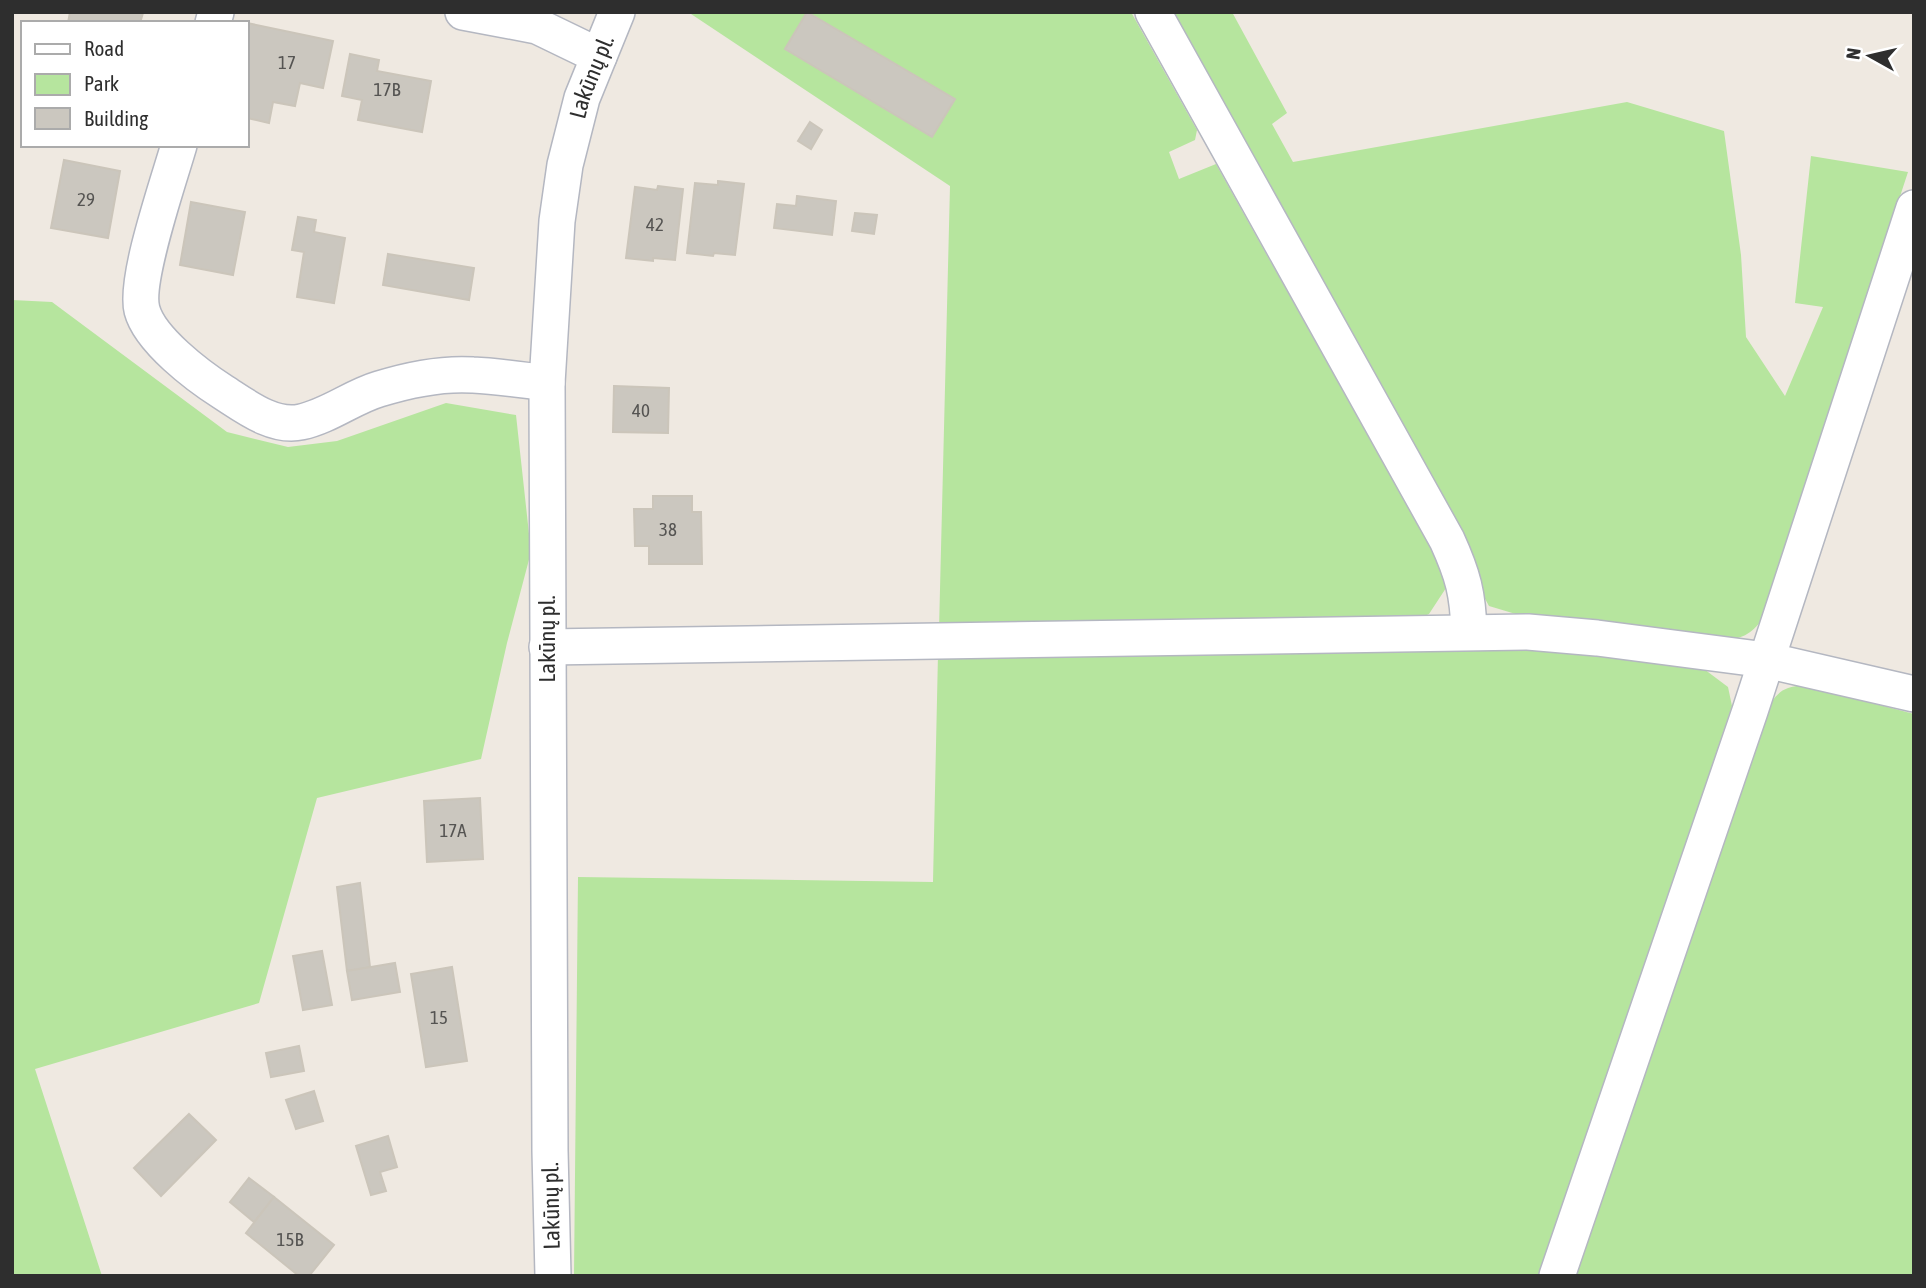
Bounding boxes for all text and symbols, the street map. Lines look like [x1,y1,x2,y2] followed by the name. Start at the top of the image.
[21,21,248,147] legend
[1835,21,1905,91] north arrow
[564,31,619,121] street label: Lakūnų pl.
[84,36,124,60] text: Road
[1841,47,1865,61] text: N
[278,51,296,73] house number: 17
[84,71,119,95] text: Park
[374,78,400,100] house number: 17B
[84,106,148,130] text: Building
[77,188,95,210] house number: 29
[646,213,664,235] house number: 42
[632,399,650,421] house number: 40
[659,518,677,540] house number: 38
[534,595,560,683] street label: Lakūnų pl.
[439,819,467,841] house number: 17A
[430,1006,448,1028] house number: 15
[537,1162,565,1250] street label: Lakūnų pl.
[277,1228,303,1250] house number: 15B

